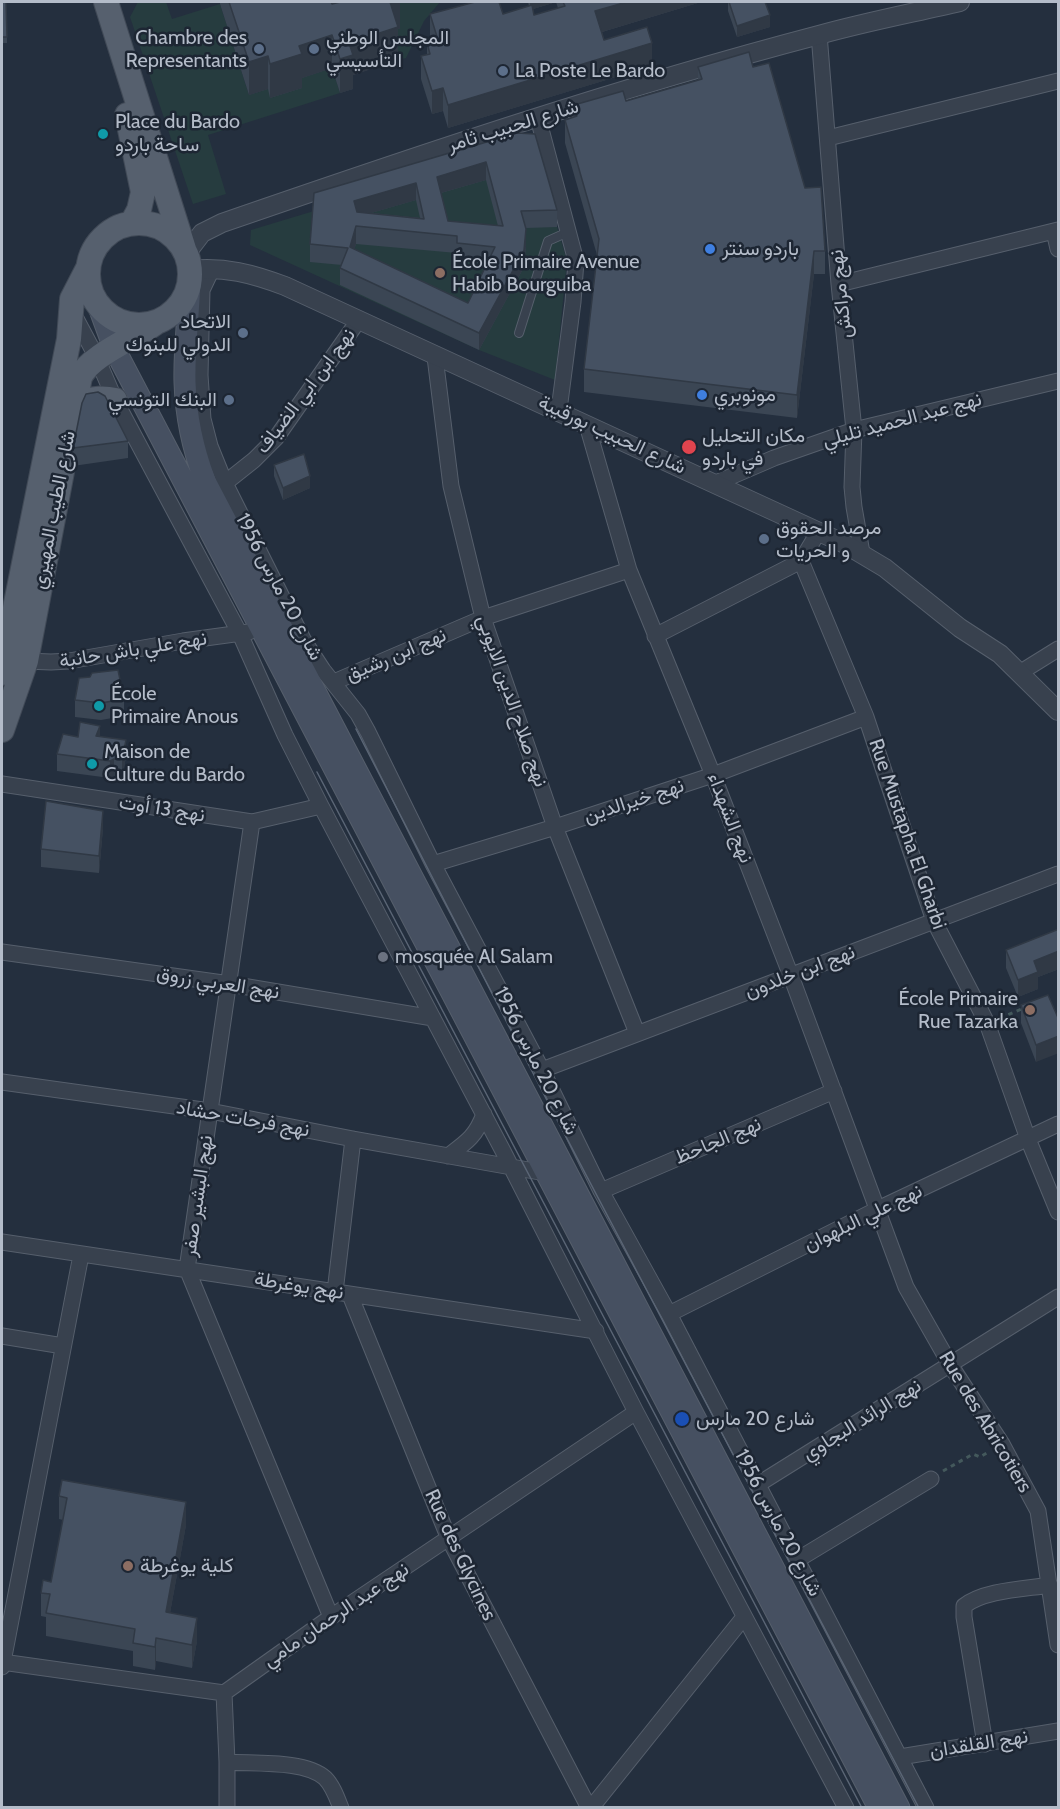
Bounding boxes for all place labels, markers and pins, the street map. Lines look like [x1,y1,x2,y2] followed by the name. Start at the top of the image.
[126,26,247,73] place label: Chambre des Representants
[326,26,449,73] place label: المجلس الوطني التأسيسي
[252,42,266,56] marker: Chambre des Representants
[307,42,321,56] marker: المجلس الوطني التأسيسي
[515,59,665,83] place label: La Poste Le Bardo
[496,64,510,78] marker: La Poste Le Bardo
[115,110,240,157] place label: Place du Bardo ساحة باردو
[96,127,110,141] marker: Place du Bardo ساحة باردو
[722,237,799,261] place label: باردو سنتر
[703,242,717,256] marker: باردو سنتر
[452,250,639,297] place label: École Primaire Avenue Habib Bourguiba
[433,266,447,280] marker: École Primaire Avenue Habib Bourguiba
[126,310,231,357] place label: الاتحاد الدولي للبنوك
[236,326,250,340] marker: الاتحاد الدولي للبنوك
[714,383,776,407] place label: مونوبري
[108,388,217,412] place label: البنك التونسي
[695,388,709,402] marker: مونوبري
[222,393,236,407] marker: البنك التونسي
[702,424,805,471] place label: مكان التحليل في باردو
[680,438,698,456] marker: مكان التحليل في باردو
[776,516,881,563] place label: مرصد الحقوق و الحريات
[757,532,771,546] marker: مرصد الحقوق و الحريات
[111,682,238,729] place label: École Primaire Anous
[92,699,106,713] marker: École Primaire Anous
[104,740,245,787] place label: Maison de Culture du Bardo
[85,757,99,771] marker: Maison de Culture du Bardo
[395,945,553,969] place label: mosquée Al Salam
[376,950,390,964] marker: mosquée Al Salam
[898,987,1018,1034] place label: École Primaire Rue Tazarka
[1023,1003,1037,1017] marker: École Primaire Rue Tazarka
[696,1407,814,1431] place label: شارع 20 مارس
[673,1410,691,1428] marker: شارع 20 مارس
[140,1554,234,1578] place label: كلية يوغرطة
[121,1559,135,1573] marker: كلية يوغرطة

